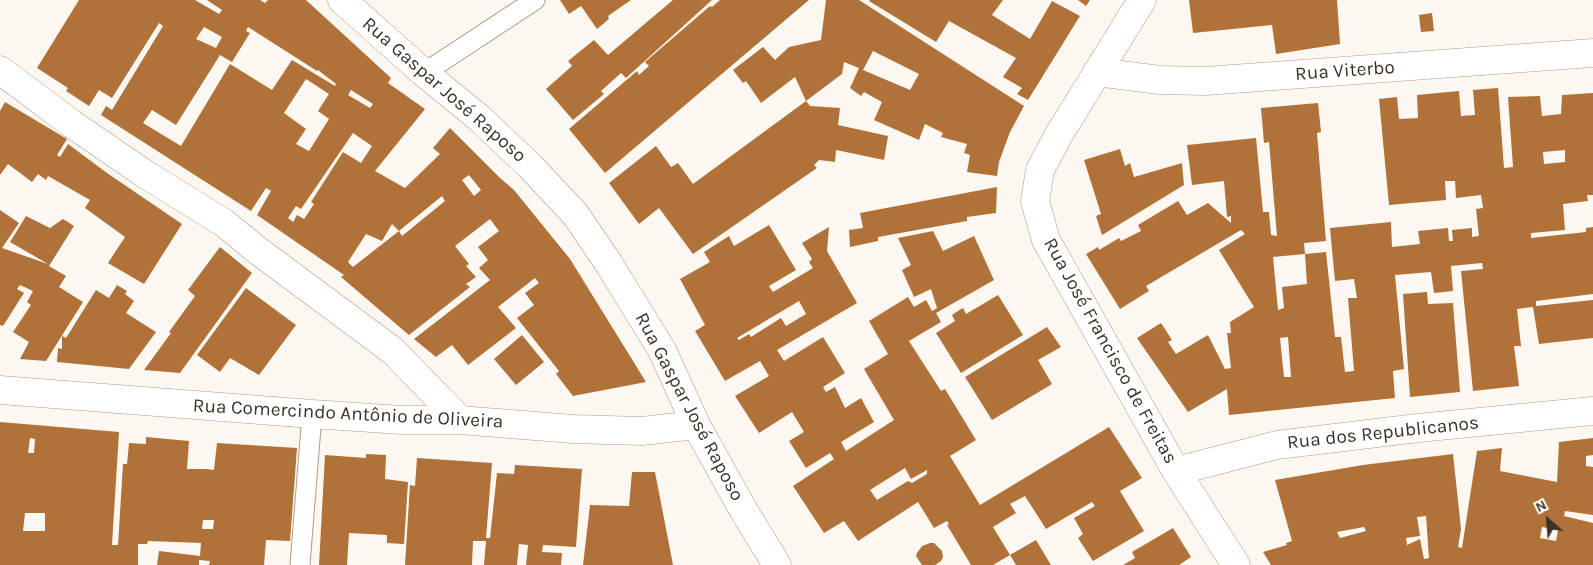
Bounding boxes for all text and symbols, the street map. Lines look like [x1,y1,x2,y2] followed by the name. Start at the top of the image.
[357,13,531,167] street label: Rua Gaspar José Raposo
[1294,56,1396,86] street label: Rua Viterbo
[1038,234,1182,468] street label: Rua José Francisco de Freitas
[630,309,748,505] street label: Rua Gaspar José Raposo
[192,394,504,434] street label: Rua Comercindo Antônio de Oliveira
[1286,412,1480,454] street label: Rua dos Republicanos
[1523,495,1573,545] north arrow
[1533,496,1549,516] text: N

